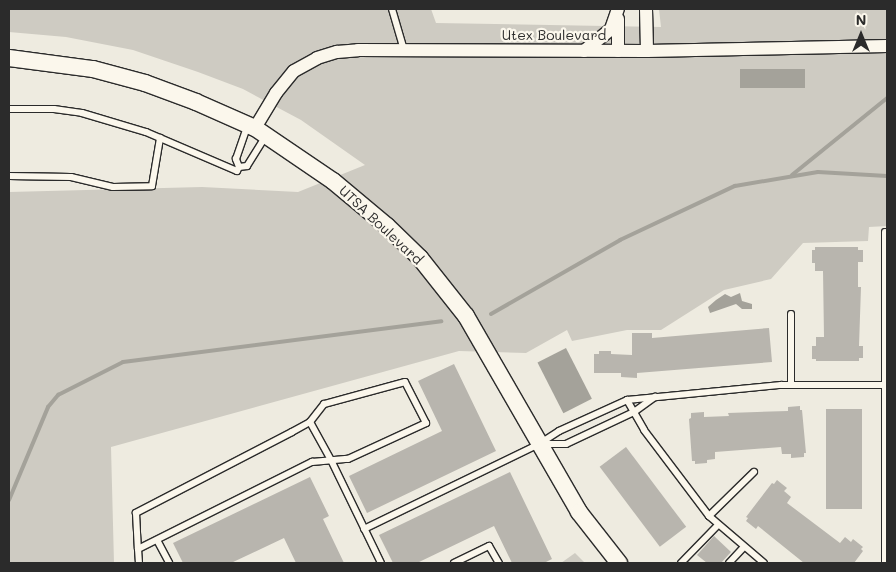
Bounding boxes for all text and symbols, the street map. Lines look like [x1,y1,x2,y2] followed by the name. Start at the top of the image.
[836,10,886,60] north arrow
[856,10,866,29] text: N
[502,27,606,43] street label: Utex Boulevard
[336,182,426,268] street label: UTSA Boulevard

